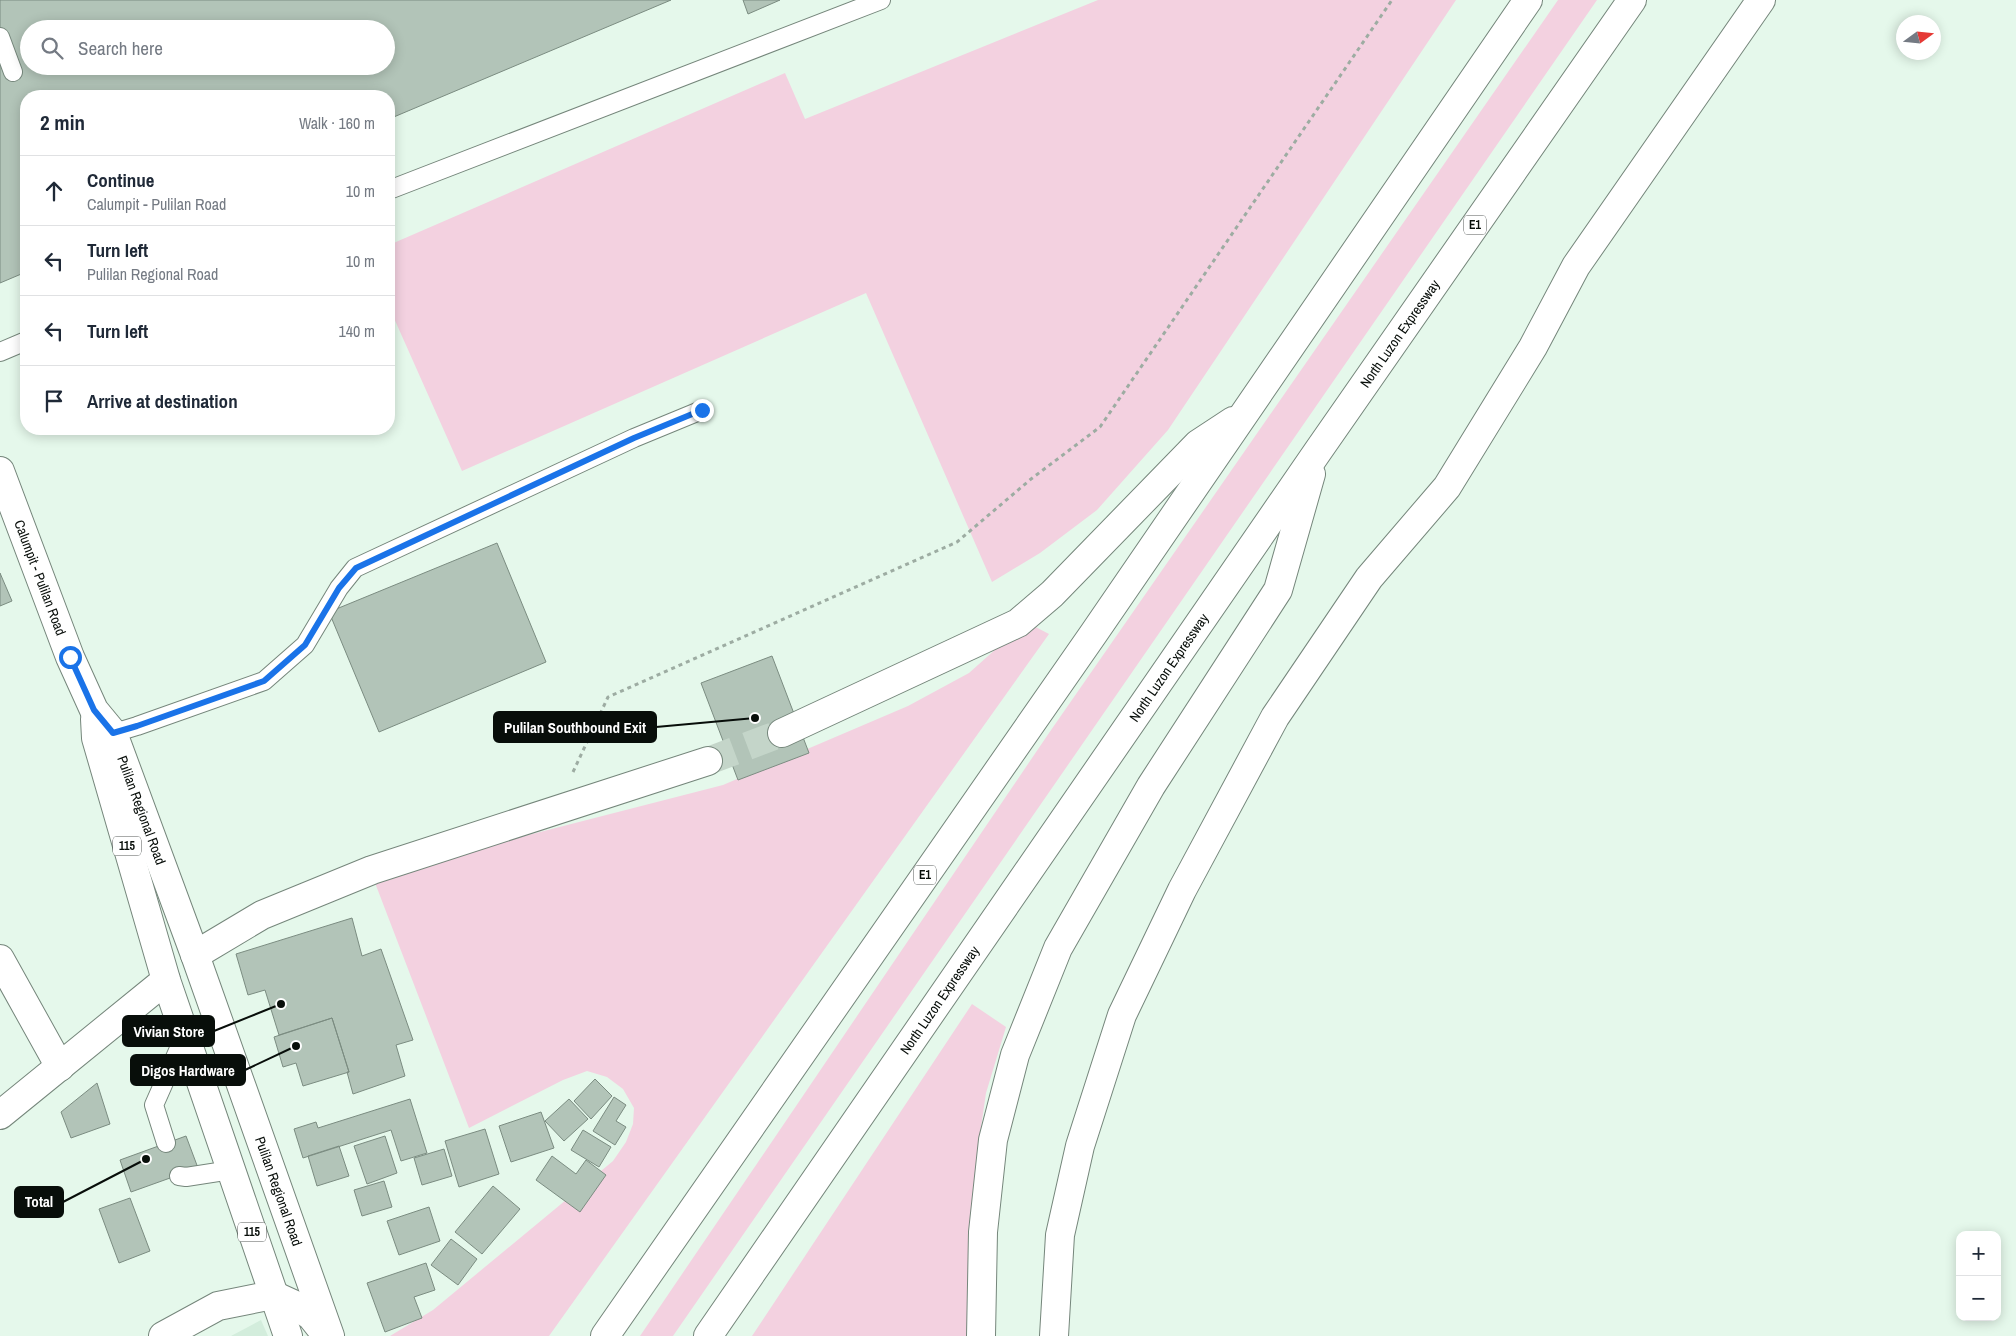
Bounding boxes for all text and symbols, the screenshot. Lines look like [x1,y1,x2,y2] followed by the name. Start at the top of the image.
[1896,15,1941,60] north arrow
[20,20,395,75] search box
[38,34,66,62] icon: search
[78,35,163,61] text: Search here
[40,108,85,137] text: 2 min
[299,112,375,134] text: Walk · 160 m
[87,167,155,193] text: Continue
[40,177,68,205] icon: ahead
[346,180,375,202] text: 10 m
[87,193,226,215] text: Calumpit - Pulilan Road
[1464,216,1486,234] road number: E1
[87,237,148,263] text: Turn left
[40,247,68,275] icon: left
[346,250,375,272] text: 10 m
[87,263,218,285] text: Pulilan Regional Road
[1356,276,1444,391] street label: North Luzon Expressway
[40,317,68,345] icon: left
[87,318,148,344] text: Turn left
[339,320,375,342] text: 140 m
[40,387,68,415] icon: arrive
[87,388,238,414] text: Arrive at destination
[691,399,714,422] route end
[10,517,70,638] street label: Calumpit - Pulilan Road
[1125,610,1213,725] street label: North Luzon Expressway
[59,646,82,669] route start
[494,712,656,742] callout: Pulilan Southbound Exit
[504,717,646,738] text: Pulilan Southbound Exit
[113,753,170,867] street label: Pulilan Regional Road
[113,836,141,856] road number: 115
[914,866,936,884] road number: E1
[896,942,983,1058] street label: North Luzon Expressway
[123,1016,214,1046] callout: Vivian Store
[134,1021,205,1042] text: Vivian Store
[131,1055,245,1085] callout: Digos Hardware
[141,1060,235,1081] text: Digos Hardware
[251,1134,306,1248] street label: Pulilan Regional Road
[15,1187,63,1217] callout: Total
[25,1191,53,1212] text: Total
[238,1222,266,1242] road number: 115
[1956,1231,2001,1321] map controls
[1956,1231,2001,1276] button: +
[1956,1276,2001,1321] button: −

